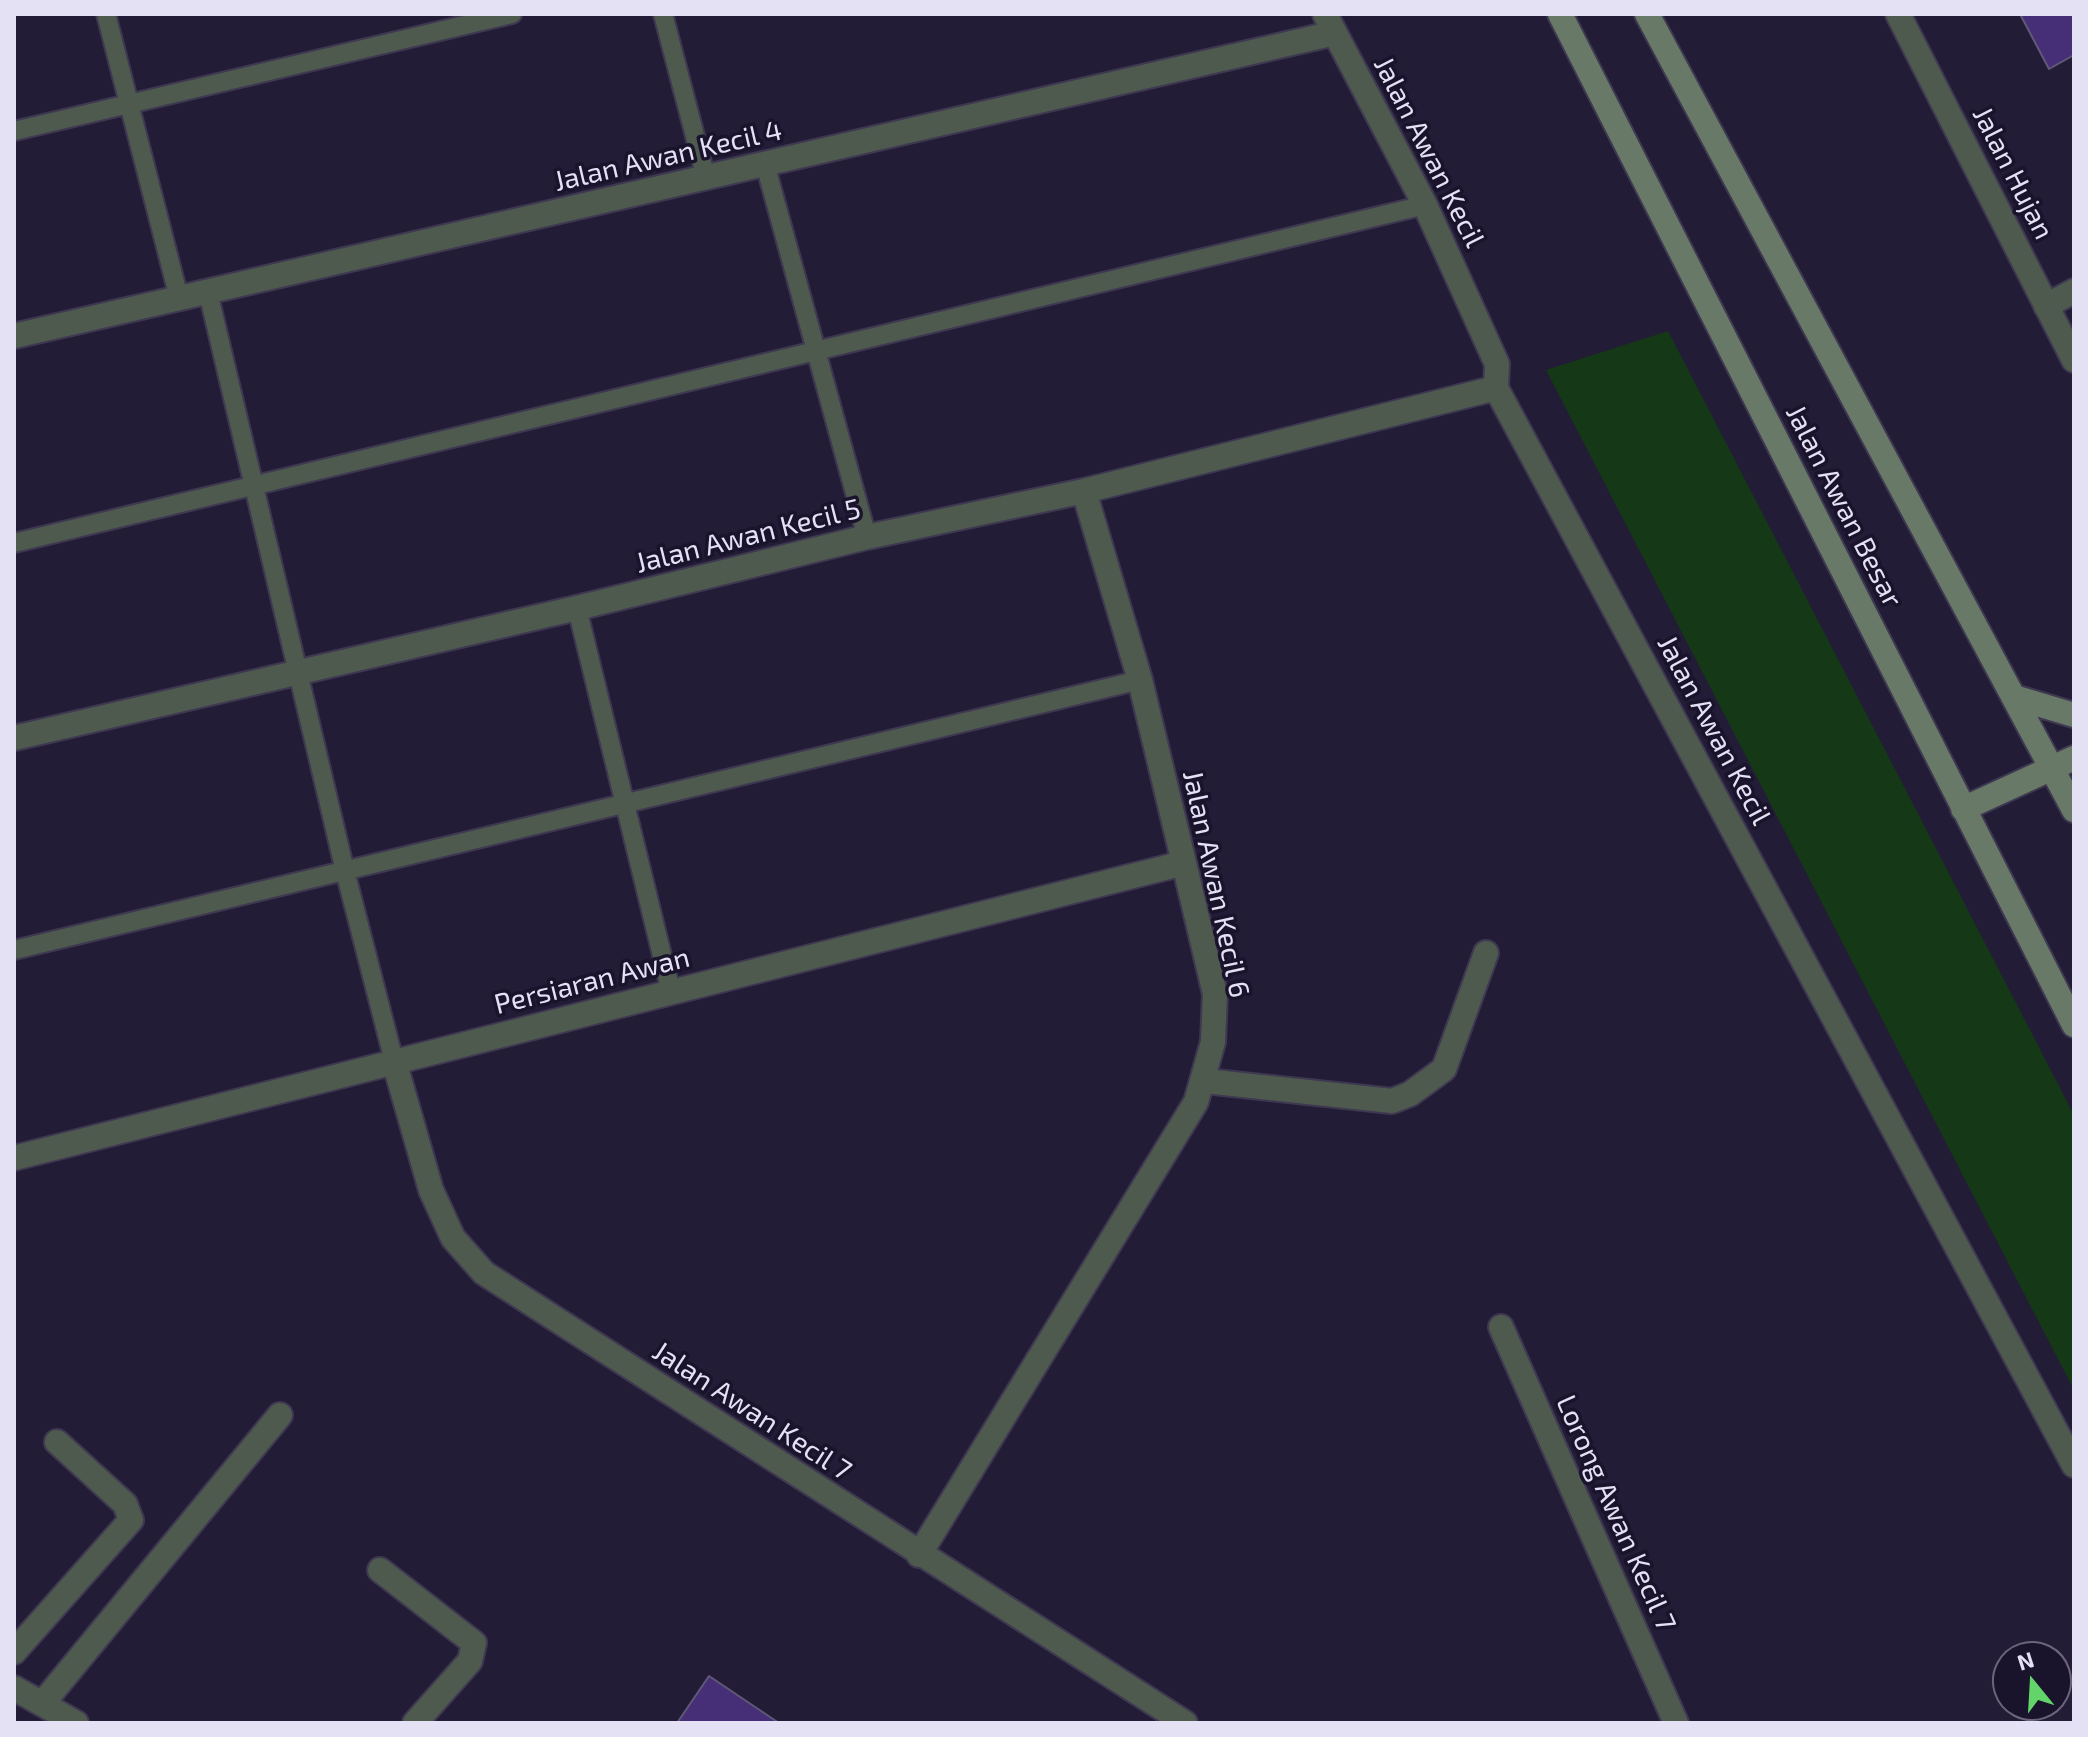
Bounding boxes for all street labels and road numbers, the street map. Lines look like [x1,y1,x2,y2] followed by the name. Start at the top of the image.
[1367,51,1491,253] street label: Jalan Awan Kecil
[1965,101,2061,245] street label: Jalan Hujan
[551,113,785,199] street label: Jalan Awan Kecil 4
[1779,399,1909,613] street label: Jalan Awan Besar
[632,492,864,580] street label: Jalan Awan Kecil 5
[1650,630,1778,830] street label: Jalan Awan Kecil
[1176,767,1256,1001] street label: Jalan Awan Kecil 6
[491,941,693,1021] street label: Persiaran Awan
[647,1334,857,1488] street label: Jalan Awan Kecil 7
[1549,1390,1683,1636] street label: Lorong Awan Kecil 7

